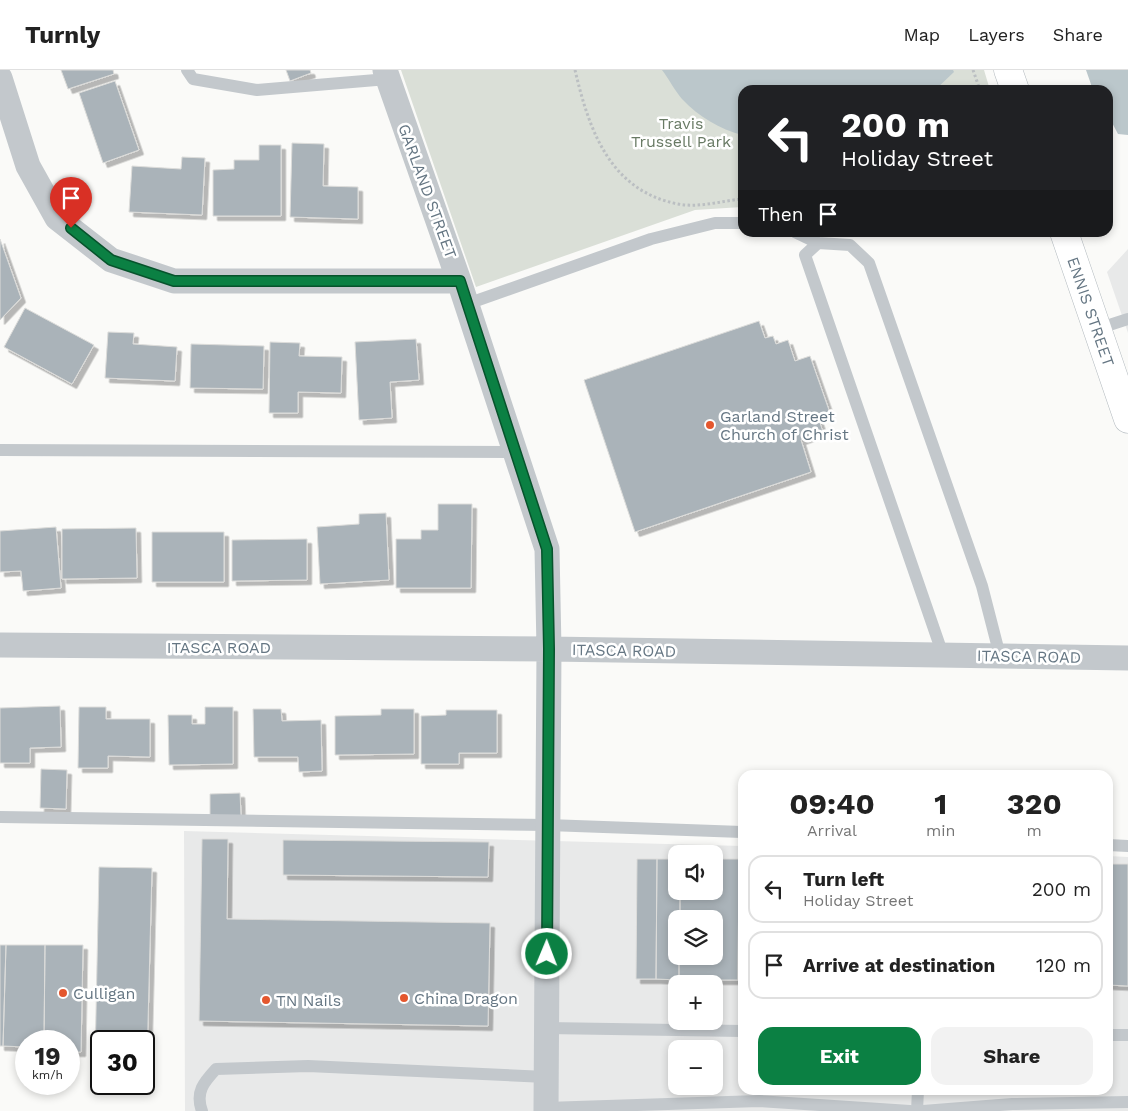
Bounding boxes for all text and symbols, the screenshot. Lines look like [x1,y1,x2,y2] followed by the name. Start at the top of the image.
[25,21,100,49] text: Turnly
[903,24,940,45] text: Map
[968,24,1025,45] text: Layers
[1053,24,1103,45] text: Share
[841,104,950,146] text: 200 m
[758,105,823,170] icon: left
[631,114,731,151] park label: Travis Trussell Park
[394,121,461,261] street label: GARLAND STREET
[841,146,993,171] text: Holiday Street
[50,177,92,228] pin
[57,184,85,212] icon: arrive
[814,200,842,228] icon: arrive
[758,203,804,226] text: Then
[1063,254,1118,369] street label: ENNIS STREET
[720,407,849,444] place label: Garland Street Church of Christ
[704,419,716,431] marker: Garland Street Church of Christ
[167,638,271,657] street label: ITASCA ROAD
[572,640,676,661] street label: ITASCA ROAD
[977,646,1081,667] street label: ITASCA ROAD
[789,786,875,821] text: 09:40
[934,786,947,821] text: 1
[1007,786,1062,821] text: 320
[807,821,857,840] text: Arrival
[926,821,955,840] text: min
[1027,821,1042,840] text: m
[668,845,723,1095] map controls
[668,845,723,900] button: sound
[803,868,884,891] text: Turn left
[760,875,788,903] icon: left
[1032,878,1091,901] text: 200 m
[803,891,913,910] text: Holiday Street
[668,910,723,965] button: layers
[520,927,572,979] position arrow
[760,951,788,979] icon: arrive
[803,954,995,977] text: Arrive at destination
[1036,954,1091,977] text: 120 m
[668,975,723,1030] button: +
[73,984,135,1003] place label: Culligan
[57,987,69,999] marker: Culligan
[414,989,518,1008] place label: China Dragon
[276,991,341,1010] place label: TN Nails
[398,992,410,1004] marker: China Dragon
[260,994,272,1006] marker: TN Nails
[758,1027,921,1085] button: Exit
[931,1027,1093,1085] button: Share
[90,1030,155,1095] speed limit sign: 30
[668,1040,723,1095] button: −
[34,1042,61,1071] text: 19
[32,1068,63,1082] text: km/h

